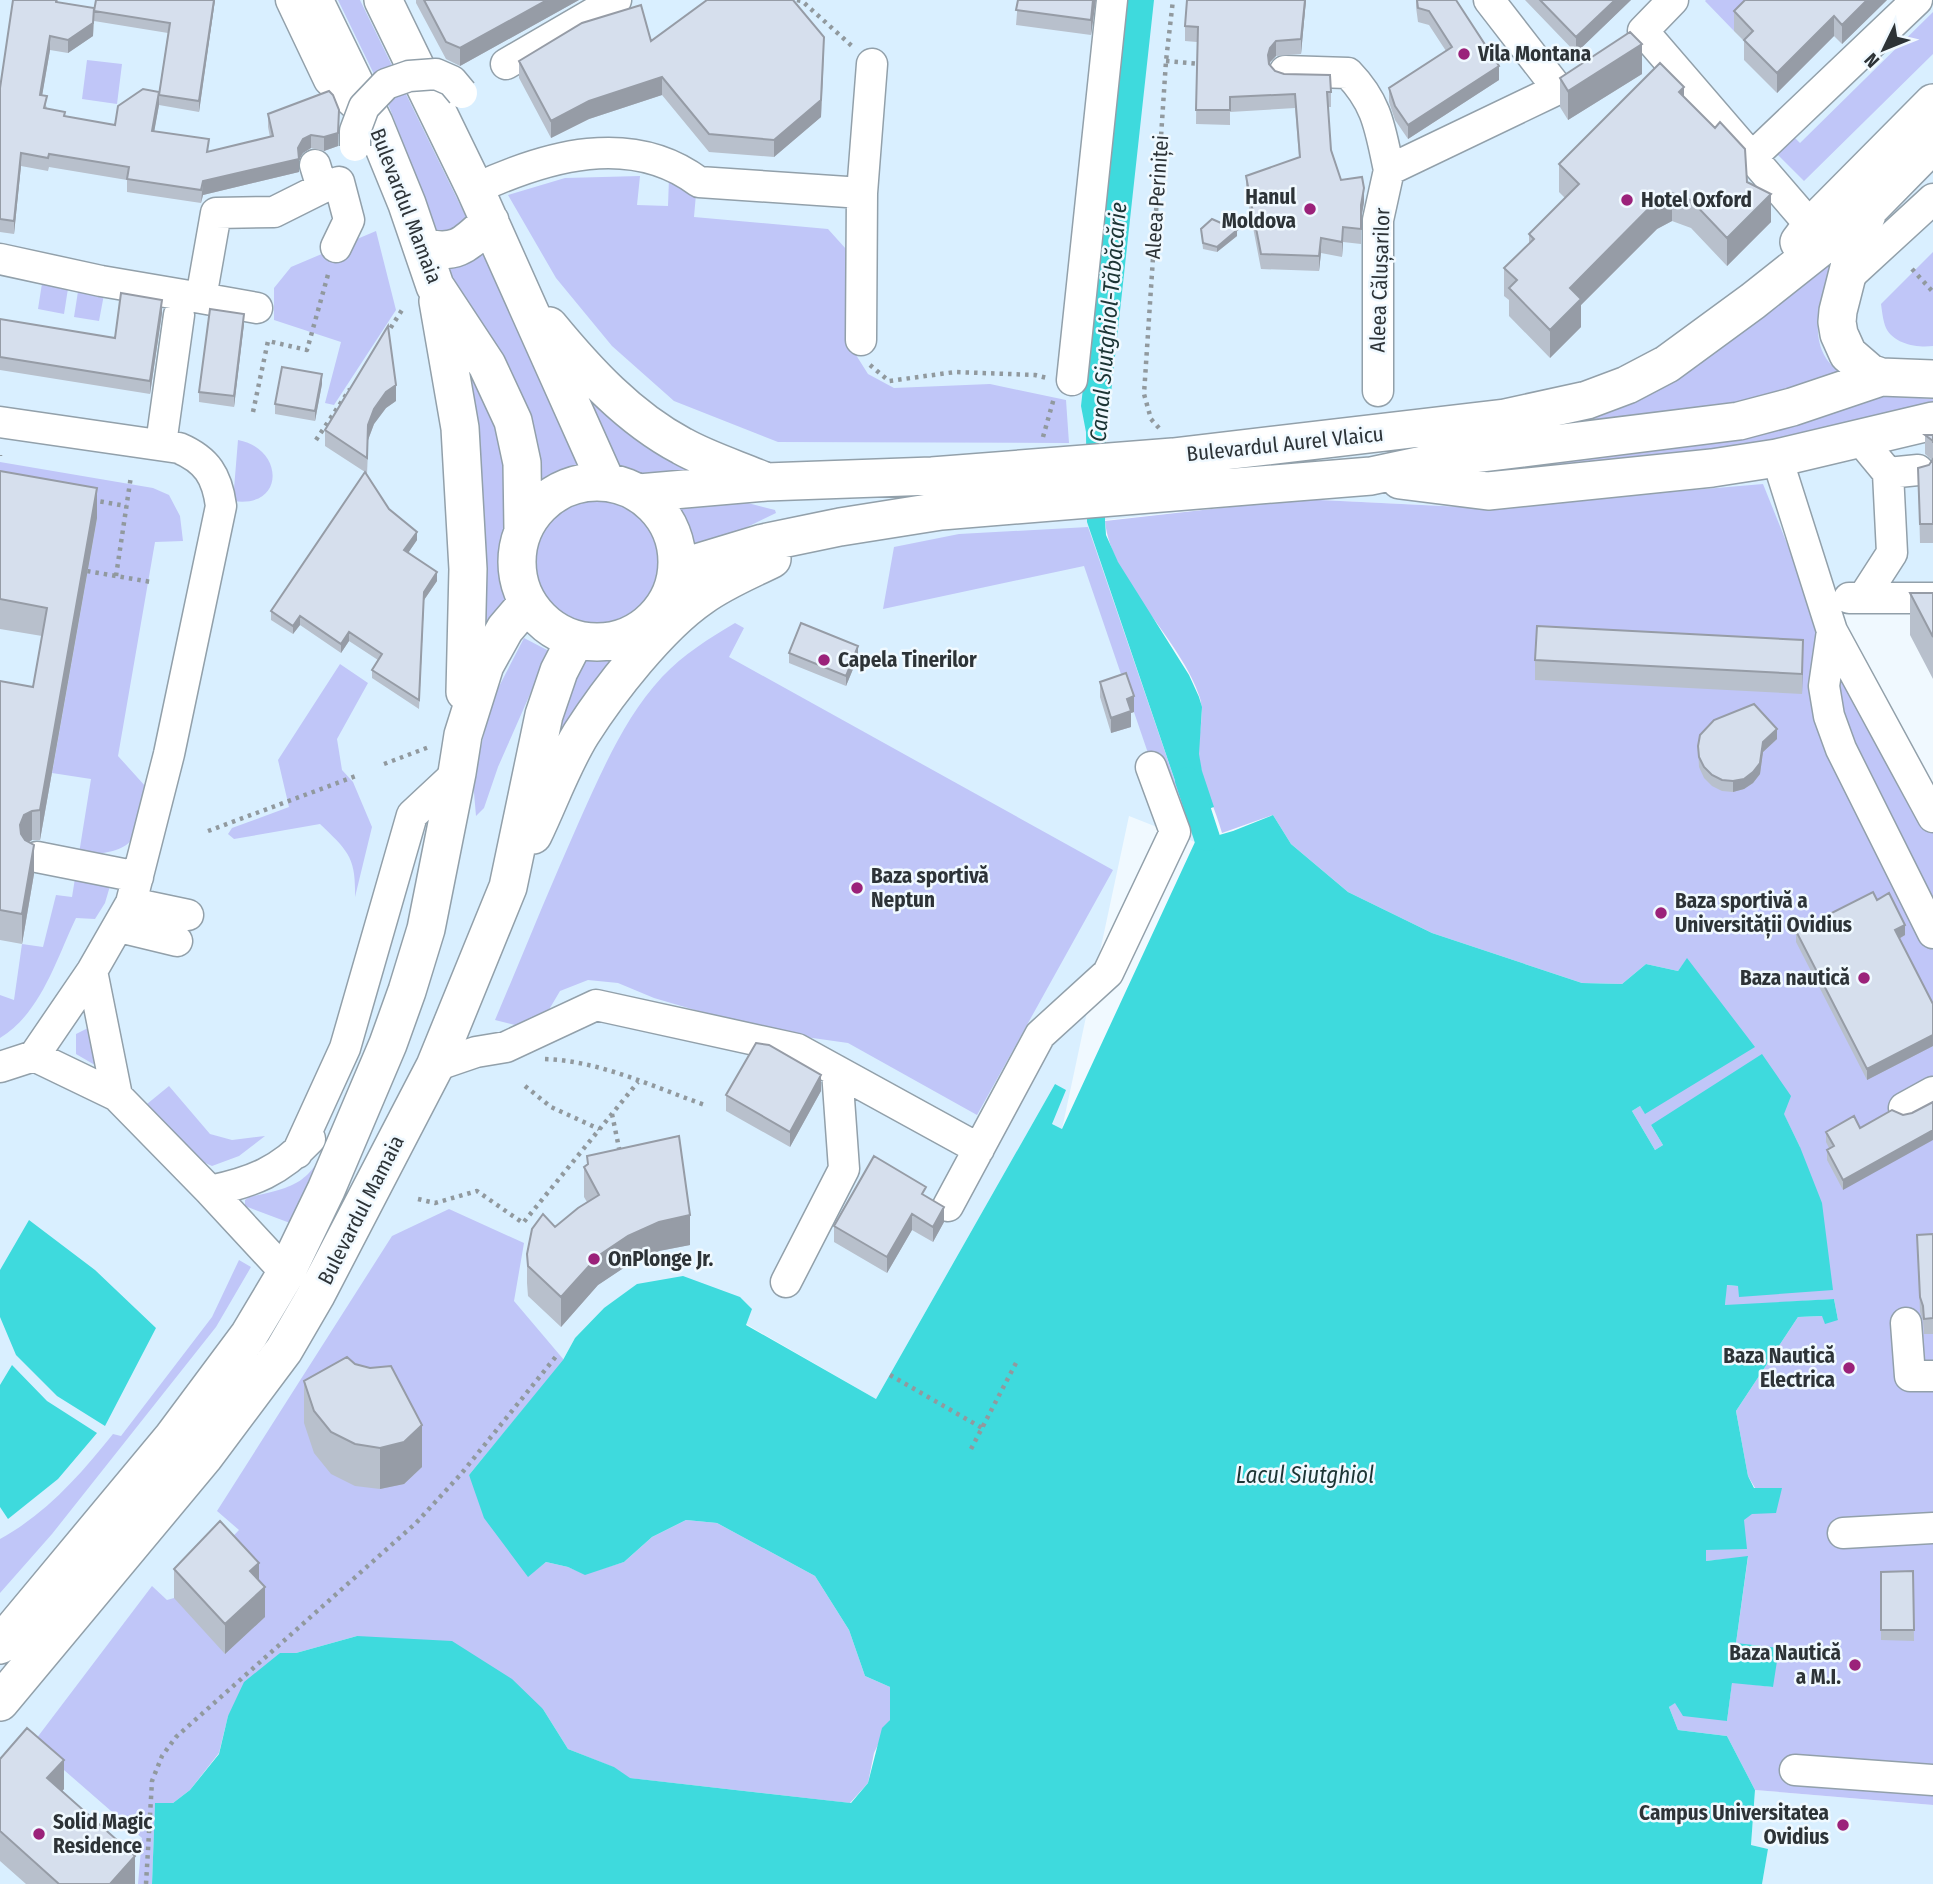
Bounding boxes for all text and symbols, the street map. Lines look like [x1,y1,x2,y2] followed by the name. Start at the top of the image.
[1849,14,1919,84] north arrow
[1477,41,1591,67] place label: Vila Montana
[1456,46,1472,62] marker: Vila Montana
[1860,48,1884,72] text: N
[364,125,448,287] street label: Bulevardul Mamaia
[1140,134,1174,260] street label: Aleea Periniței
[1222,184,1296,234] place label: Hanul Moldova
[1641,187,1752,213] place label: Hotel Oxford
[1619,192,1635,208] marker: Hotel Oxford
[1084,201,1132,443] water label: Canal Siutghiol-Tăbăcărie
[1302,201,1318,217] marker: Hanul Moldova
[1364,206,1396,353] street label: Aleea Călușarilor
[1185,421,1385,467] street label: Bulevardul Aurel Vlaicu
[838,647,977,673] place label: Capela Tinerilor
[816,652,832,668] marker: Capela Tinerilor
[871,863,989,913] place label: Baza sportivă Neptun
[849,880,865,896] marker: Baza sportivă Neptun
[1675,888,1852,939] place label: Baza sportivă a Universității Ovidius
[1653,905,1669,921] marker: Baza sportivă a Universității Ovidius
[1740,965,1850,991] place label: Baza nautică
[1856,970,1872,986] marker: Baza nautică
[312,1131,410,1289] street label: Bulevardul Mamaia
[608,1246,713,1272] place label: OnPlonge Jr.
[586,1251,602,1267] marker: OnPlonge Jr.
[1723,1343,1835,1393] place label: Baza Nautică Electrica
[1841,1360,1857,1376] marker: Baza Nautică Electrica
[1236,1461,1374,1489] water label: Lacul Siutghiol
[1729,1640,1841,1690] place label: Baza Nautică a M.I.
[1847,1657,1863,1673] marker: Baza Nautică a M.I.
[1639,1800,1829,1850] place label: Campus Universitatea Ovidius
[53,1809,153,1859] place label: Solid Magic Residence
[1835,1817,1851,1833] marker: Campus Universitatea Ovidius
[31,1826,47,1842] marker: Solid Magic Residence

